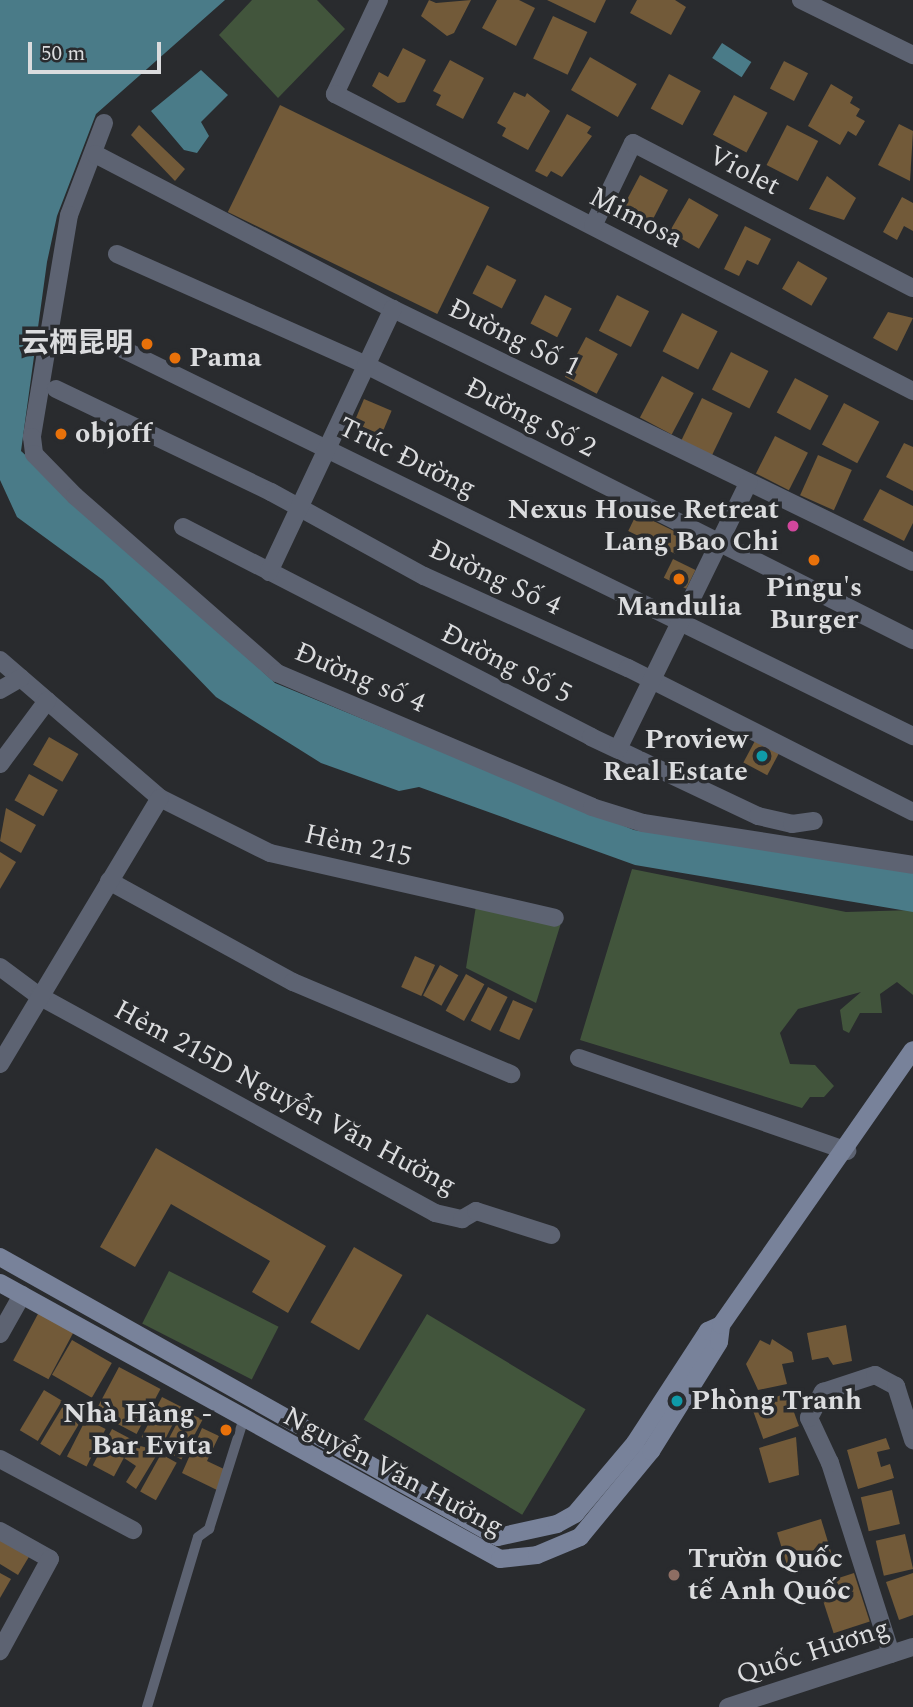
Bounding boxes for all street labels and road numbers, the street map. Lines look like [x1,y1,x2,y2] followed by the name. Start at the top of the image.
[702,139,786,203] street label: Violet
[584,180,688,256] street label: Mimosa
[443,292,585,384] street label: Đường Số 1
[459,371,601,465] street label: Đường Số 2
[333,410,481,506] street label: Trúc Đường
[423,533,567,623] street label: Đường Số 4
[435,617,577,711] street label: Đường Số 5
[289,635,431,721] street label: Đường số 4
[301,817,415,875] street label: Hẻm 215
[108,993,462,1203] street label: Hẻm 215D Nguyễn Văn Hưởng
[277,1400,509,1544] street label: Nguyễn Văn Hưởng
[732,1611,894,1693] street label: Quốc Hương

